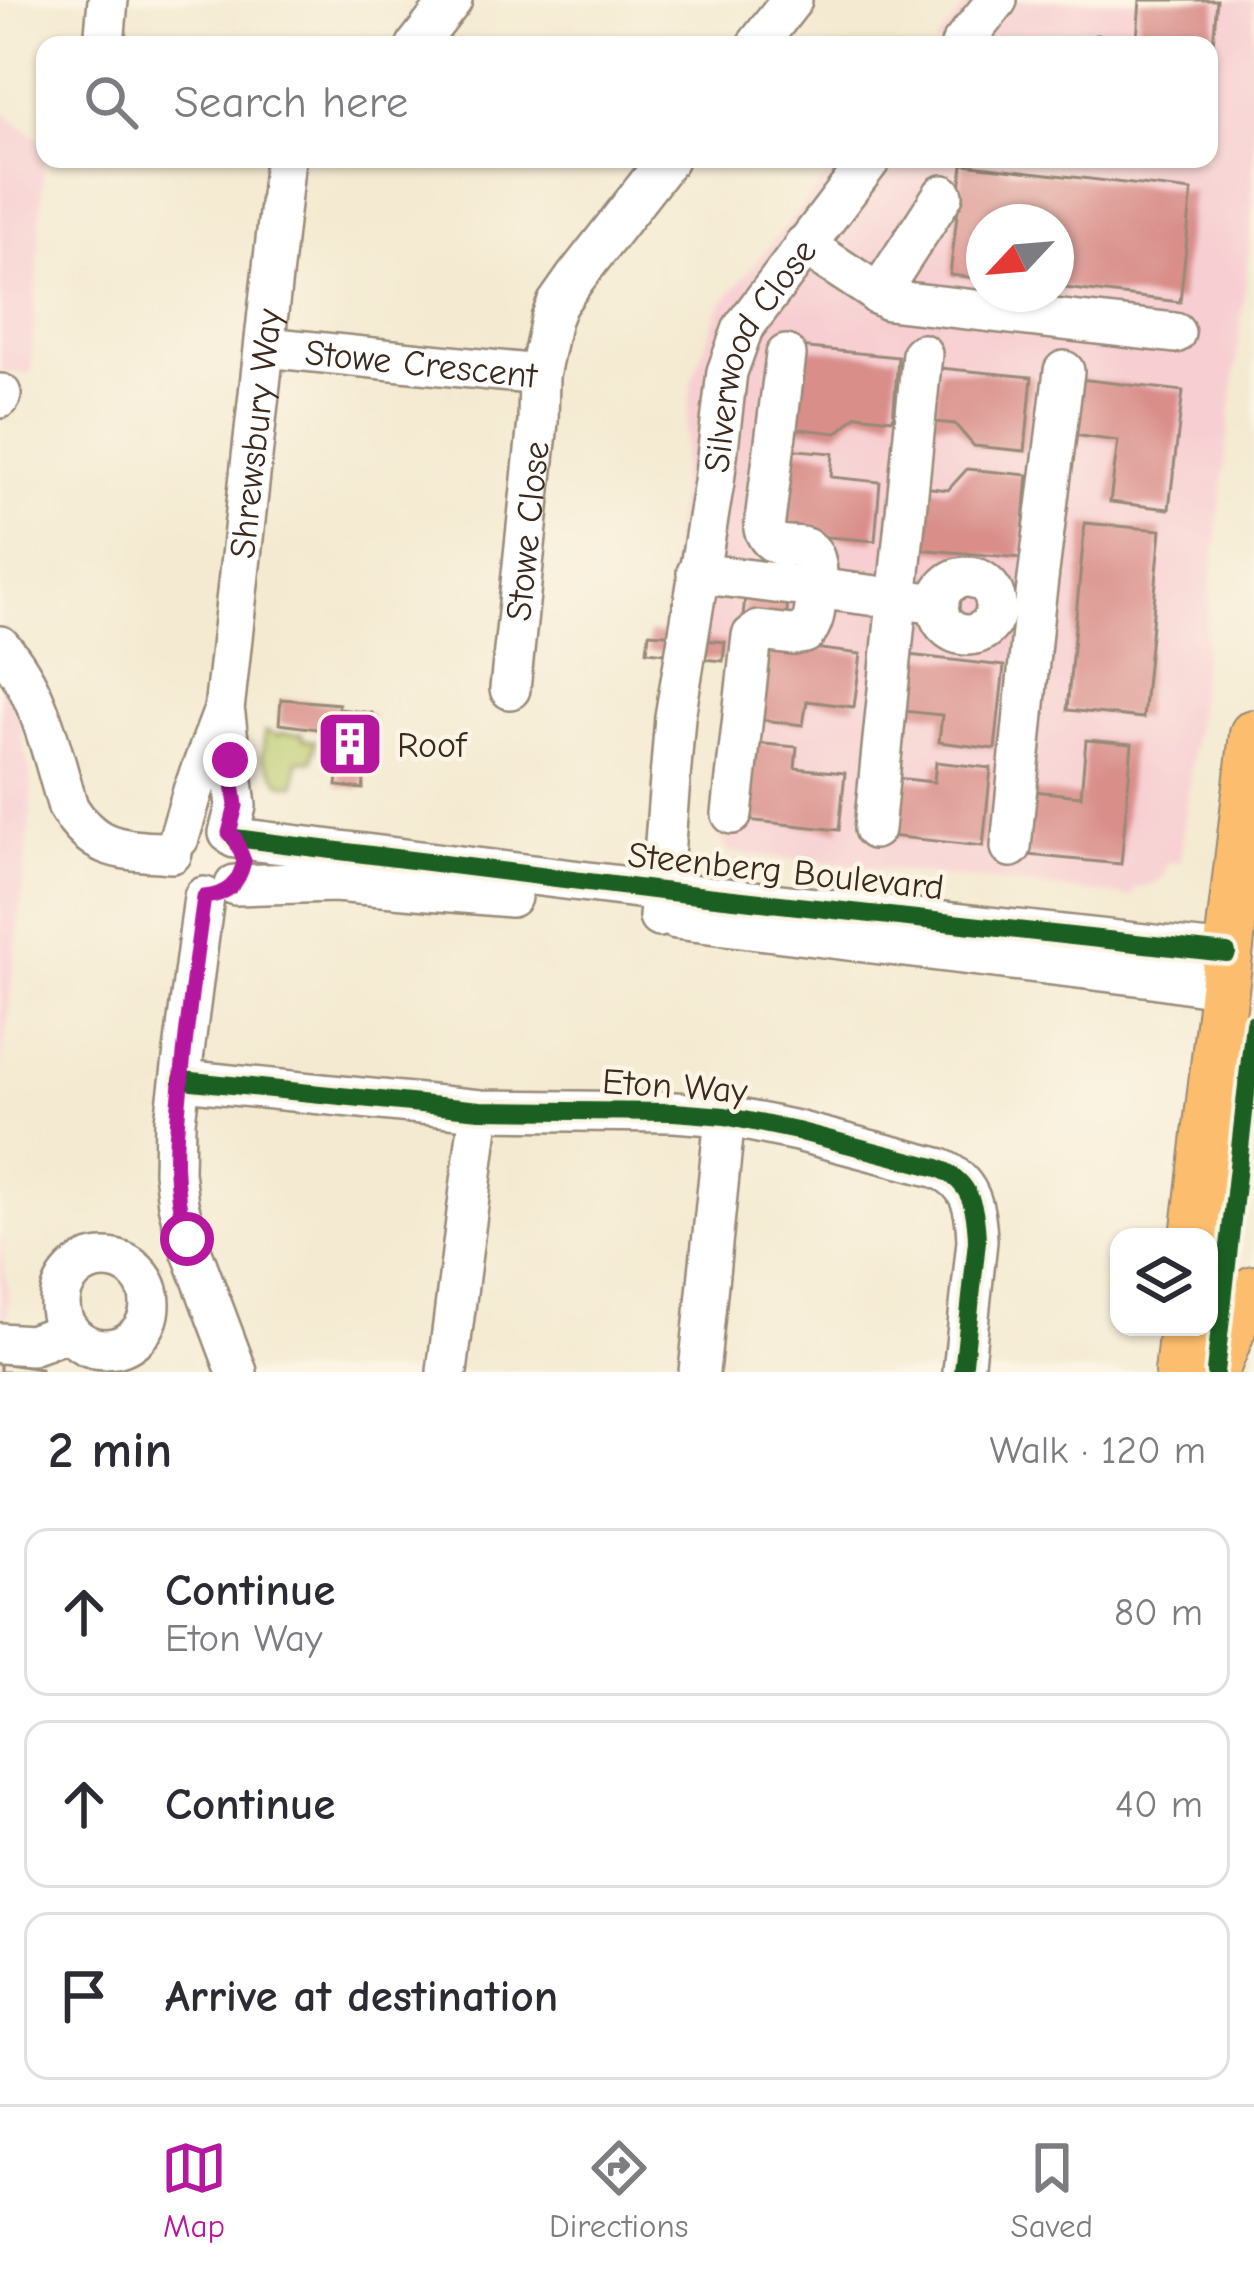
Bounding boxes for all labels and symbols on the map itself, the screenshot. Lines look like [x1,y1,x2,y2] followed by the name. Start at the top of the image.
[966,204,1074,312] north arrow
[696,231,825,475] street label: Silverwood Close
[222,306,290,561] street label: Shrewsbury Way
[303,332,541,397] street label: Stowe Crescent
[498,439,558,623] street label: Stowe Close
[315,709,385,779] building icon: Roof
[397,725,468,766] place label: Roof
[203,733,257,787] route end
[626,835,946,908] street label: Steenberg Boulevard
[601,1061,750,1112] street label: Eton Way
[160,1212,214,1266] route start

